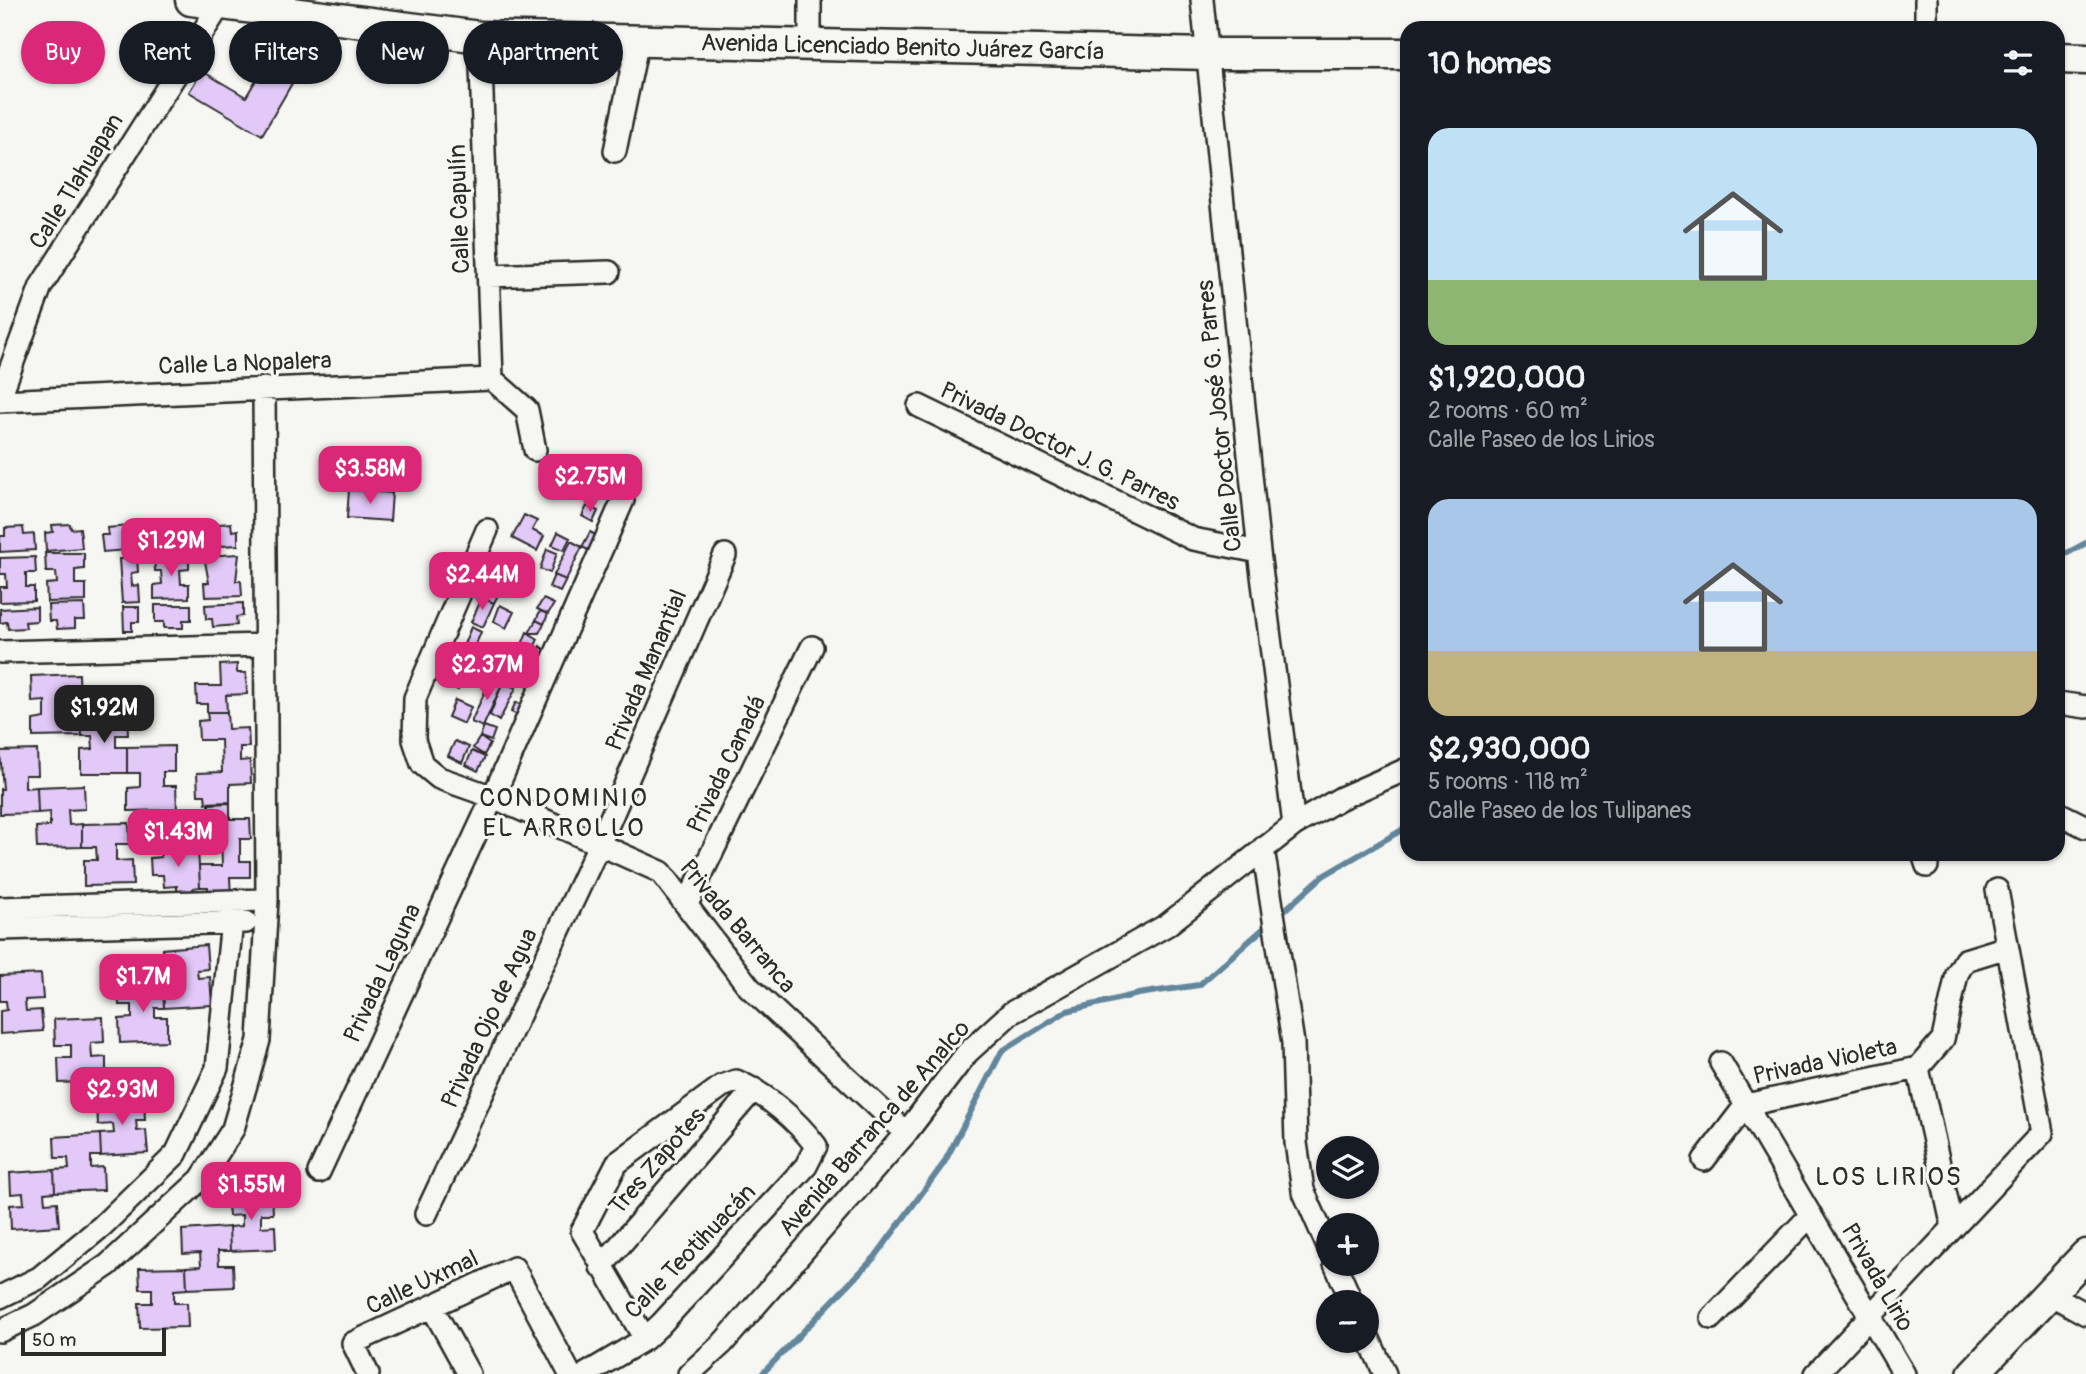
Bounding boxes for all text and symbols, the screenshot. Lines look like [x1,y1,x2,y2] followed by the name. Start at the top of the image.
[21,21,105,84] chip: Buy
[119,21,215,84] chip: Rent
[229,21,342,84] chip: Filters
[356,21,449,84] chip: New
[463,21,623,84] chip: Apartment
[701,28,1104,67] street label: Avenida Licenciado Benito Juárez García
[1999,44,2037,82] icon: filters
[1428,45,1551,82] text: 10 homes
[23,108,130,254] street label: Calle Tlahuapan
[443,144,476,274] street label: Calle Capulín
[1670,173,1796,299] icon: home
[1191,278,1248,553] street label: Calle Doctor José G. Parres
[158,346,332,381] street label: Calle La Nopalera
[1428,359,1585,396] text: $1,920,000
[935,376,1184,517] street label: Privada Doctor J. G. Parres
[1428,396,1588,425] text: 2 rooms · 60 m²
[1428,425,1655,454] text: Calle Paseo de los Lirios
[313,447,427,506] pin: $3.58M
[335,454,405,483] text: $3.58M
[533,454,647,514] pin: $2.75M
[554,462,626,491] text: $2.75M
[114,518,228,578] pin: $1.29M
[137,526,205,555] text: $1.29M
[1670,544,1796,670] icon: home
[425,552,539,612] pin: $2.44M
[445,560,519,589] text: $2.44M
[599,585,693,755] street label: Privada Manantial
[430,642,544,702] pin: $2.37M
[451,650,523,679] text: $2.37M
[47,686,161,745] pin: $1.92M
[681,691,772,838] street label: Privada Canadá
[70,693,138,722] text: $1.92M
[1428,730,1590,767] text: $2,930,000
[1428,767,1588,796] text: 5 rooms · 118 m²
[479,782,649,844] district label: CONDOMINIO EL ARROLLO
[1428,796,1691,825] text: Calle Paseo de los Tulipanes
[121,810,235,869] pin: $1.43M
[143,817,213,846] text: $1.43M
[673,854,802,999] street label: Privada Barranca
[338,899,427,1047] street label: Privada Laguna
[435,924,544,1113] street label: Privada Ojo de Agua
[94,954,192,1014] pin: $1.7M
[115,962,171,991] text: $1.7M
[773,1014,976,1242] street label: Avenida Barranca de Analco
[1751,1032,1900,1091] street label: Privada Violeta
[65,1068,179,1127] pin: $2.93M
[86,1075,158,1104] text: $2.93M
[603,1102,712,1221] street label: Tres Zapotes
[1316,1136,1379,1353] map controls
[1316,1136,1379,1199] button: layers
[1815,1161,1963,1193] district label: LOS LIRIOS
[194,1162,308,1222] pin: $1.55M
[217,1170,285,1199] text: $1.55M
[619,1178,762,1325] street label: Calle Teotihuacán
[1316,1213,1379,1276] button: +
[1835,1218,1920,1337] street label: Privada Lirio
[361,1244,483,1321] street label: Calle Uxmal
[1316,1290,1379,1353] button: −
[21,1325,166,1357] scale bar
[32,1328,76,1352] text: 50 m

